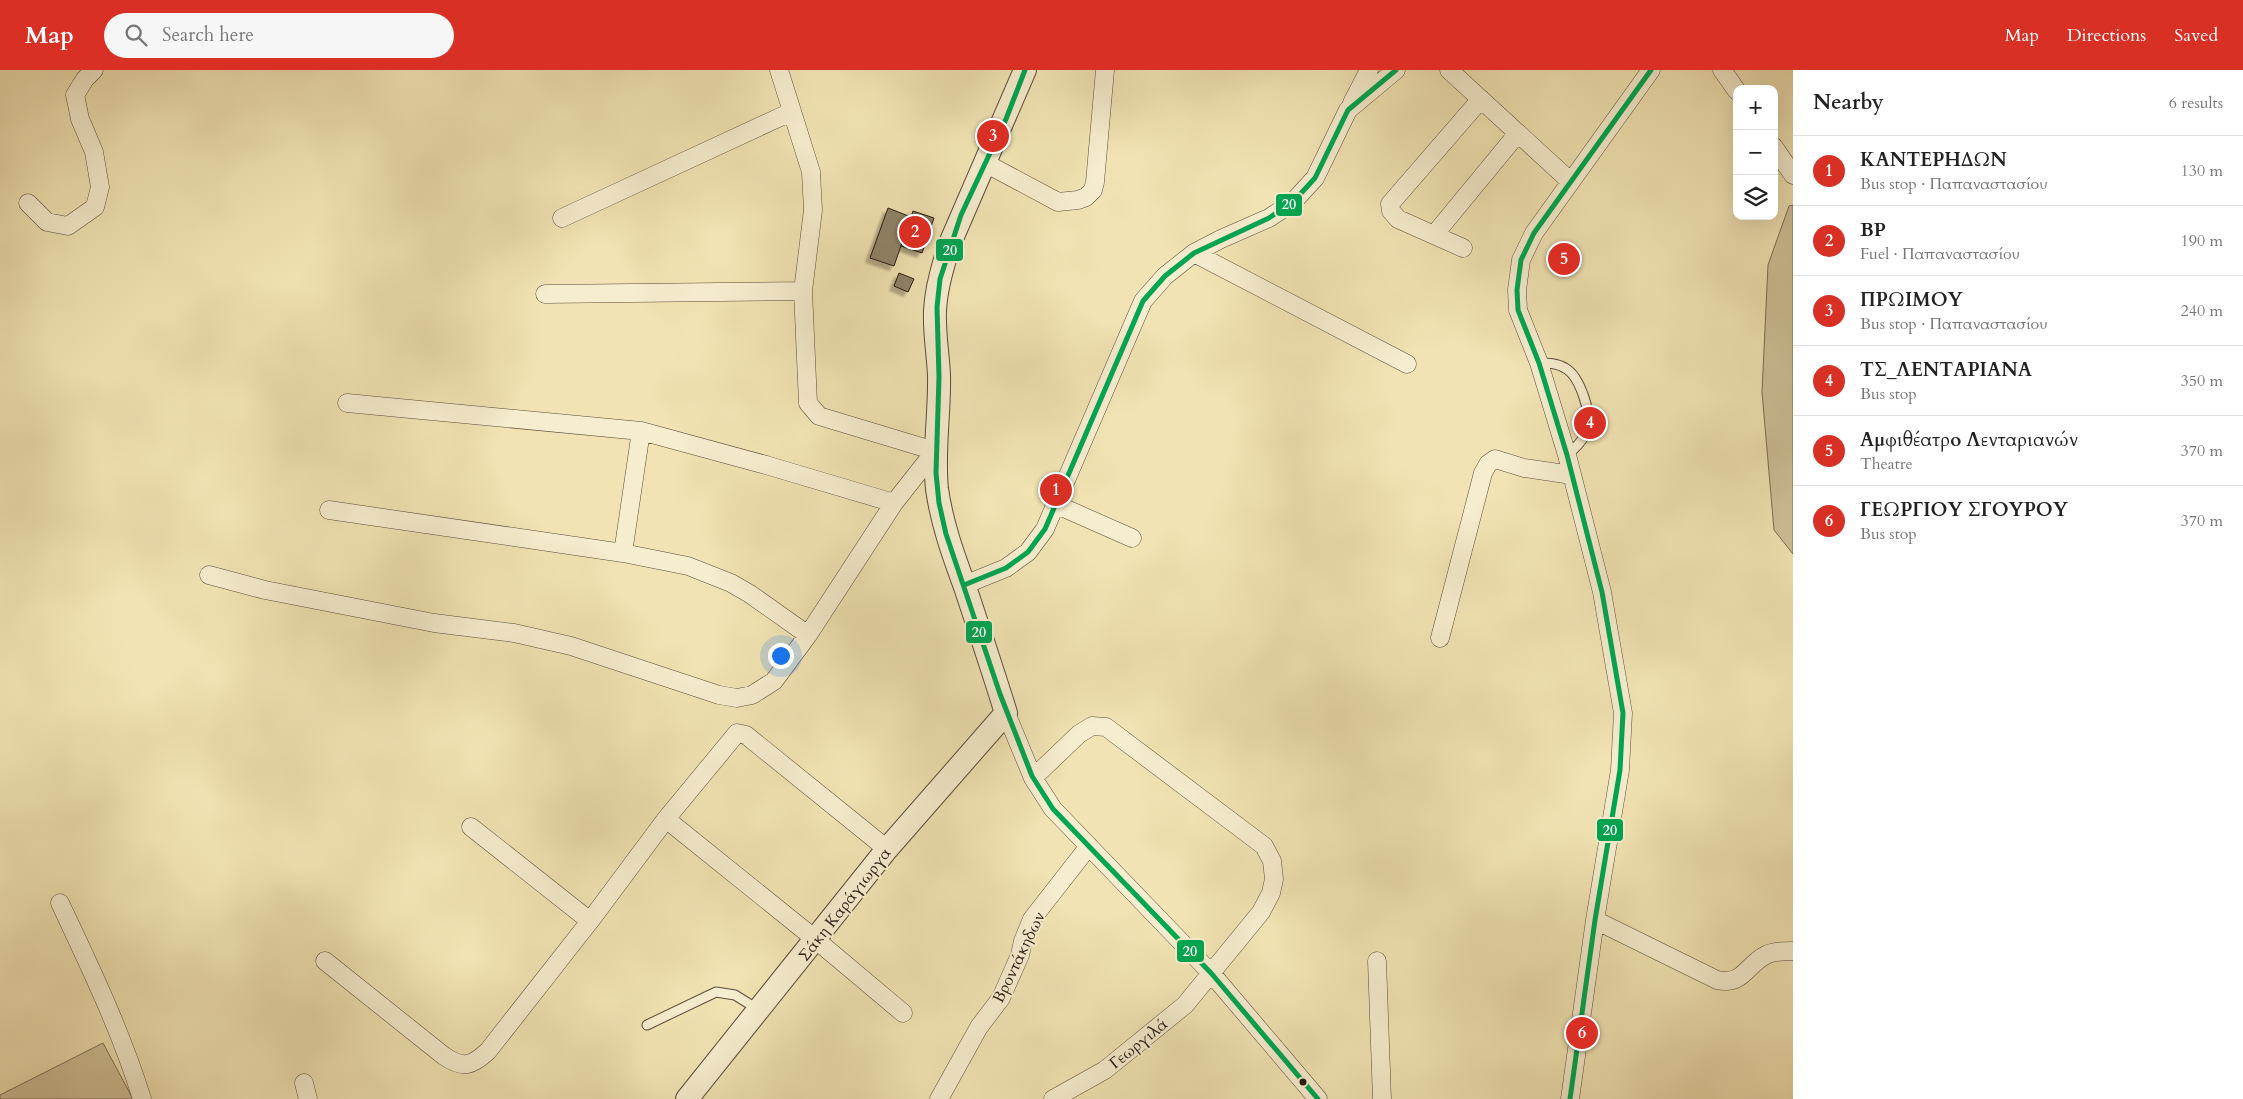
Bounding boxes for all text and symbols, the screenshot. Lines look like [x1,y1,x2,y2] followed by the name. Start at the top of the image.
[104,13,454,58] search box
[25,19,74,52] text: Map
[122,21,150,49] icon: search
[162,22,254,48] text: Search here
[2005,23,2039,48] text: Map
[2067,23,2146,48] text: Directions
[2174,23,2218,48] text: Saved
[1733,85,1778,220] map controls
[1733,85,1778,130] button: +
[1813,88,1884,117] text: Nearby
[2169,92,2223,114] text: 6 results
[977,117,1009,155] pin: 3
[1733,130,1778,175] button: −
[1860,147,2007,173] text: ΚΑΝΤΕΡΗΔΩΝ
[1825,160,1833,182] text: 1
[2181,160,2223,182] text: 130 m
[1860,173,2048,195] text: Bus stop · Παπαναστασίου
[1733,175,1778,220] button: layers
[1275,193,1303,217] line badge: 20
[1282,195,1296,214] text: 20
[899,213,931,251] pin: 2
[1860,217,1886,243] text: BP
[1825,230,1833,252] text: 2
[2181,230,2223,252] text: 190 m
[935,238,964,262] line badge: 20
[1548,240,1580,278] pin: 5
[943,241,957,260] text: 20
[1860,243,2020,265] text: Fuel · Παπαναστασίου
[1860,287,1963,313] text: ΠΡΩΙΜΟΥ
[1825,300,1833,322] text: 3
[2181,300,2223,322] text: 240 m
[1860,313,2048,335] text: Bus stop · Παπαναστασίου
[1860,357,2032,383] text: ΤΣ_ΛΕΝΤΑΡΙΑΝΑ
[1825,370,1833,392] text: 4
[2181,370,2223,392] text: 350 m
[1860,383,1917,405] text: Bus stop
[1574,404,1606,442] pin: 4
[1860,427,2078,453] text: Αμφιθέατρο Λενταριανών
[1825,440,1833,462] text: 5
[2181,440,2223,462] text: 370 m
[1860,453,1913,475] text: Theatre
[1040,471,1072,509] pin: 1
[1860,497,2068,523] text: ΓΕΩΡΓΙΟΥ ΣΓΟΥΡΟΥ
[1825,510,1833,532] text: 6
[2181,510,2223,532] text: 370 m
[1860,523,1917,545] text: Bus stop
[965,620,993,644] line badge: 20
[972,623,986,642] text: 20
[768,643,794,669] your location
[1596,818,1624,842] line badge: 20
[1603,821,1617,840] text: 20
[794,843,896,966] street label: Σάκη Καράγιωργα
[987,908,1051,1007] street label: Βροντάκηδων
[1176,939,1205,963] line badge: 20
[1183,942,1197,961] text: 20
[1105,1013,1173,1074] street label: Γεωργιλά
[1566,1014,1598,1052] pin: 6
[1298,1077,1308,1087] unlabelled marker

